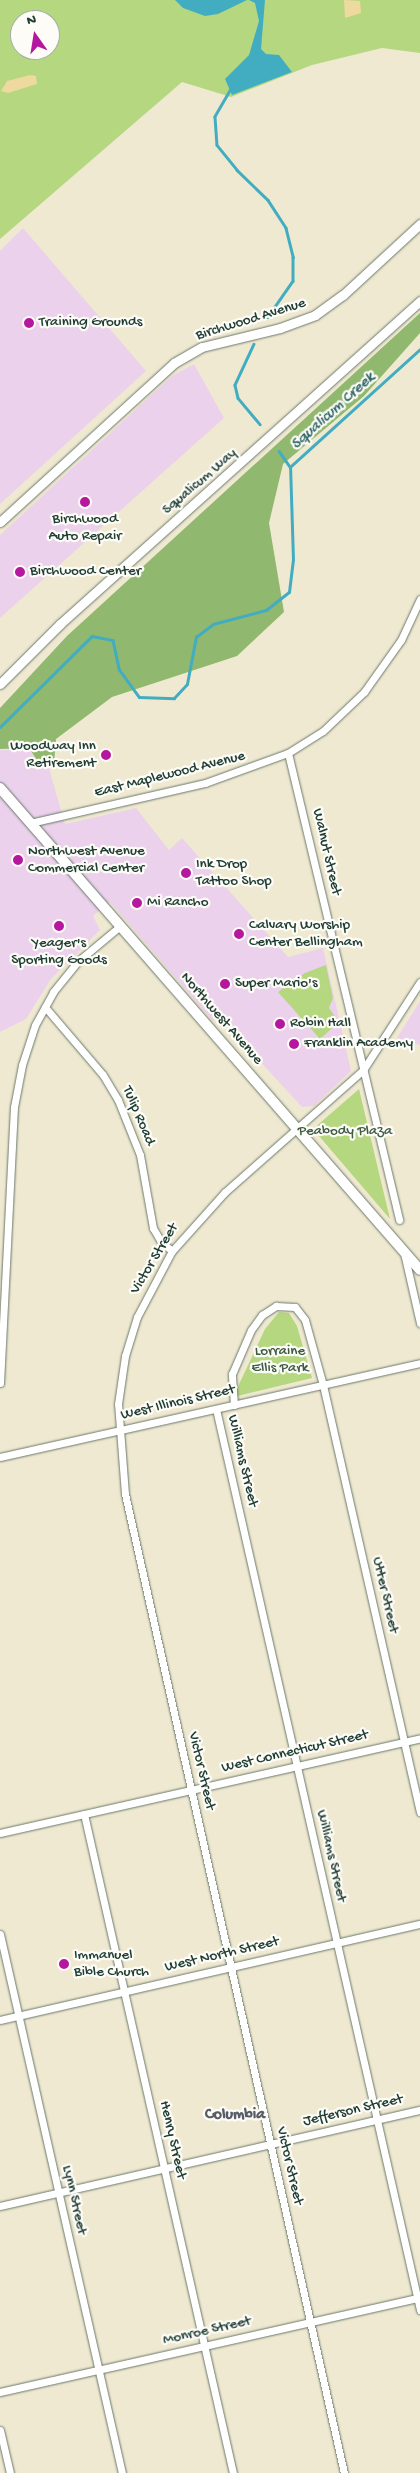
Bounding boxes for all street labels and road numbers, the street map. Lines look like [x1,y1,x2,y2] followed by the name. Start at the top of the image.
[194,295,308,345] street label: Birchwood Avenue
[159,445,241,519] street label: Squalicum Way
[93,748,247,802] street label: East Maplewood Avenue
[307,807,345,897] street label: Walnut Street
[176,969,266,1069] street label: Northwest Avenue
[117,1083,159,1149] street label: Tulip Road
[127,1220,183,1298] street label: Victor Street
[119,1381,237,1425] street label: West Illinois Street
[223,1413,261,1509] street label: Williams Street
[368,1555,402,1635] street label: Utter Street
[220,1726,370,1778] street label: West Connecticut Street
[183,1730,219,1812] street label: Victor Street
[312,1808,350,1904] street label: Williams Street
[163,1933,281,1977] street label: West North Street
[301,2091,405,2131] street label: Jefferson Street
[154,2099,190,2181] street label: Henry Street
[271,2125,307,2207] street label: Victor Street
[57,2164,91,2236] street label: Lynn Street
[161,2312,253,2350] street label: Monroe Street

